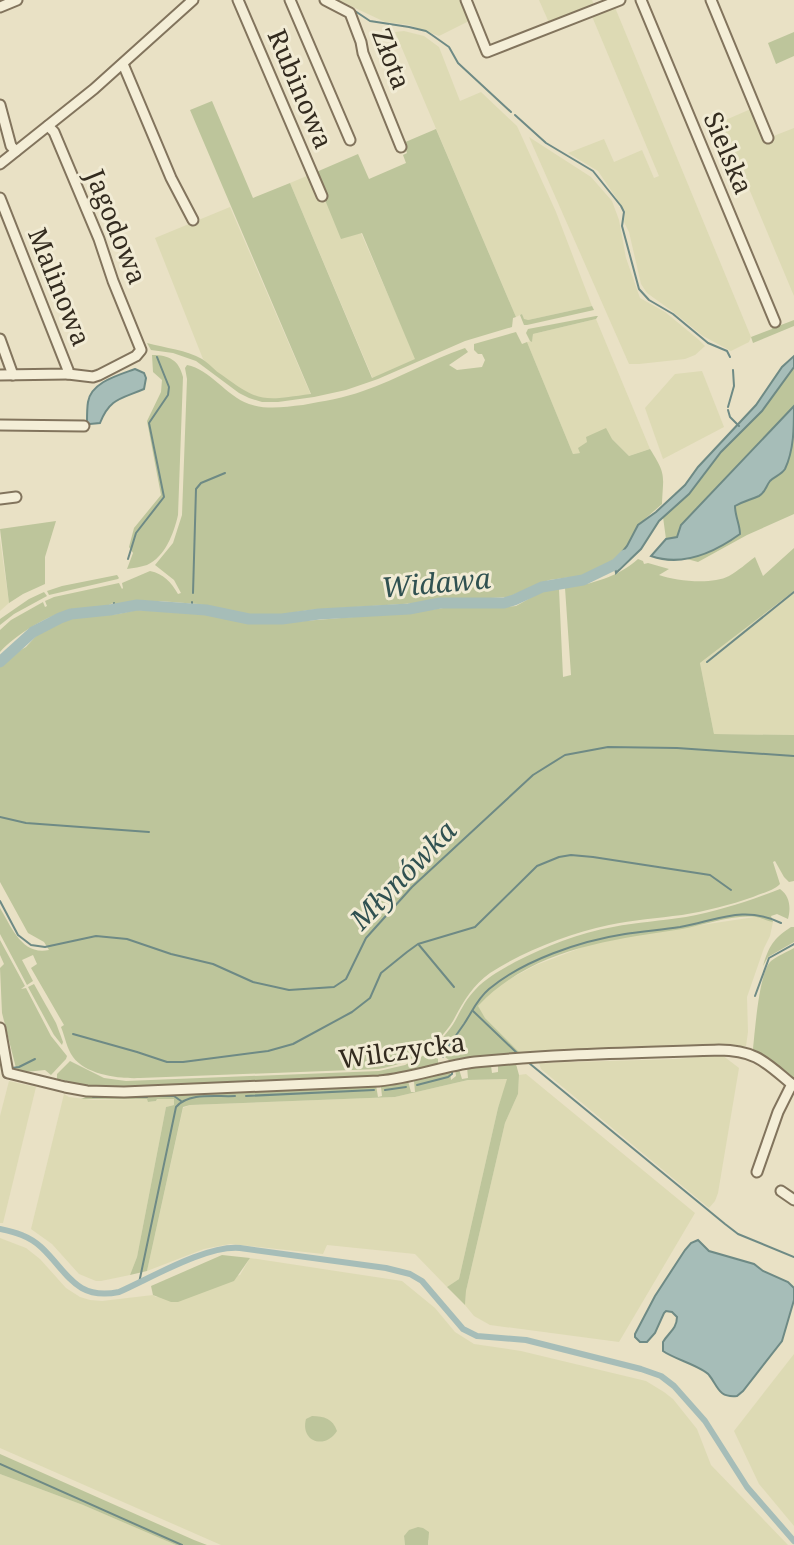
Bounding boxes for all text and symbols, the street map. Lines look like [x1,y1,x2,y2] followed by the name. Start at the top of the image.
[260,23,342,154] street label: Rubinowa
[364,23,420,94] street label: Złota
[696,106,762,199] street label: Sielska
[77,163,156,289] street label: Jagodowa
[20,222,100,351] street label: Malinowa
[380,558,493,606] water label: Widawa
[340,811,464,938] water label: Młynówka
[336,1023,467,1077] street label: Wilczycka

